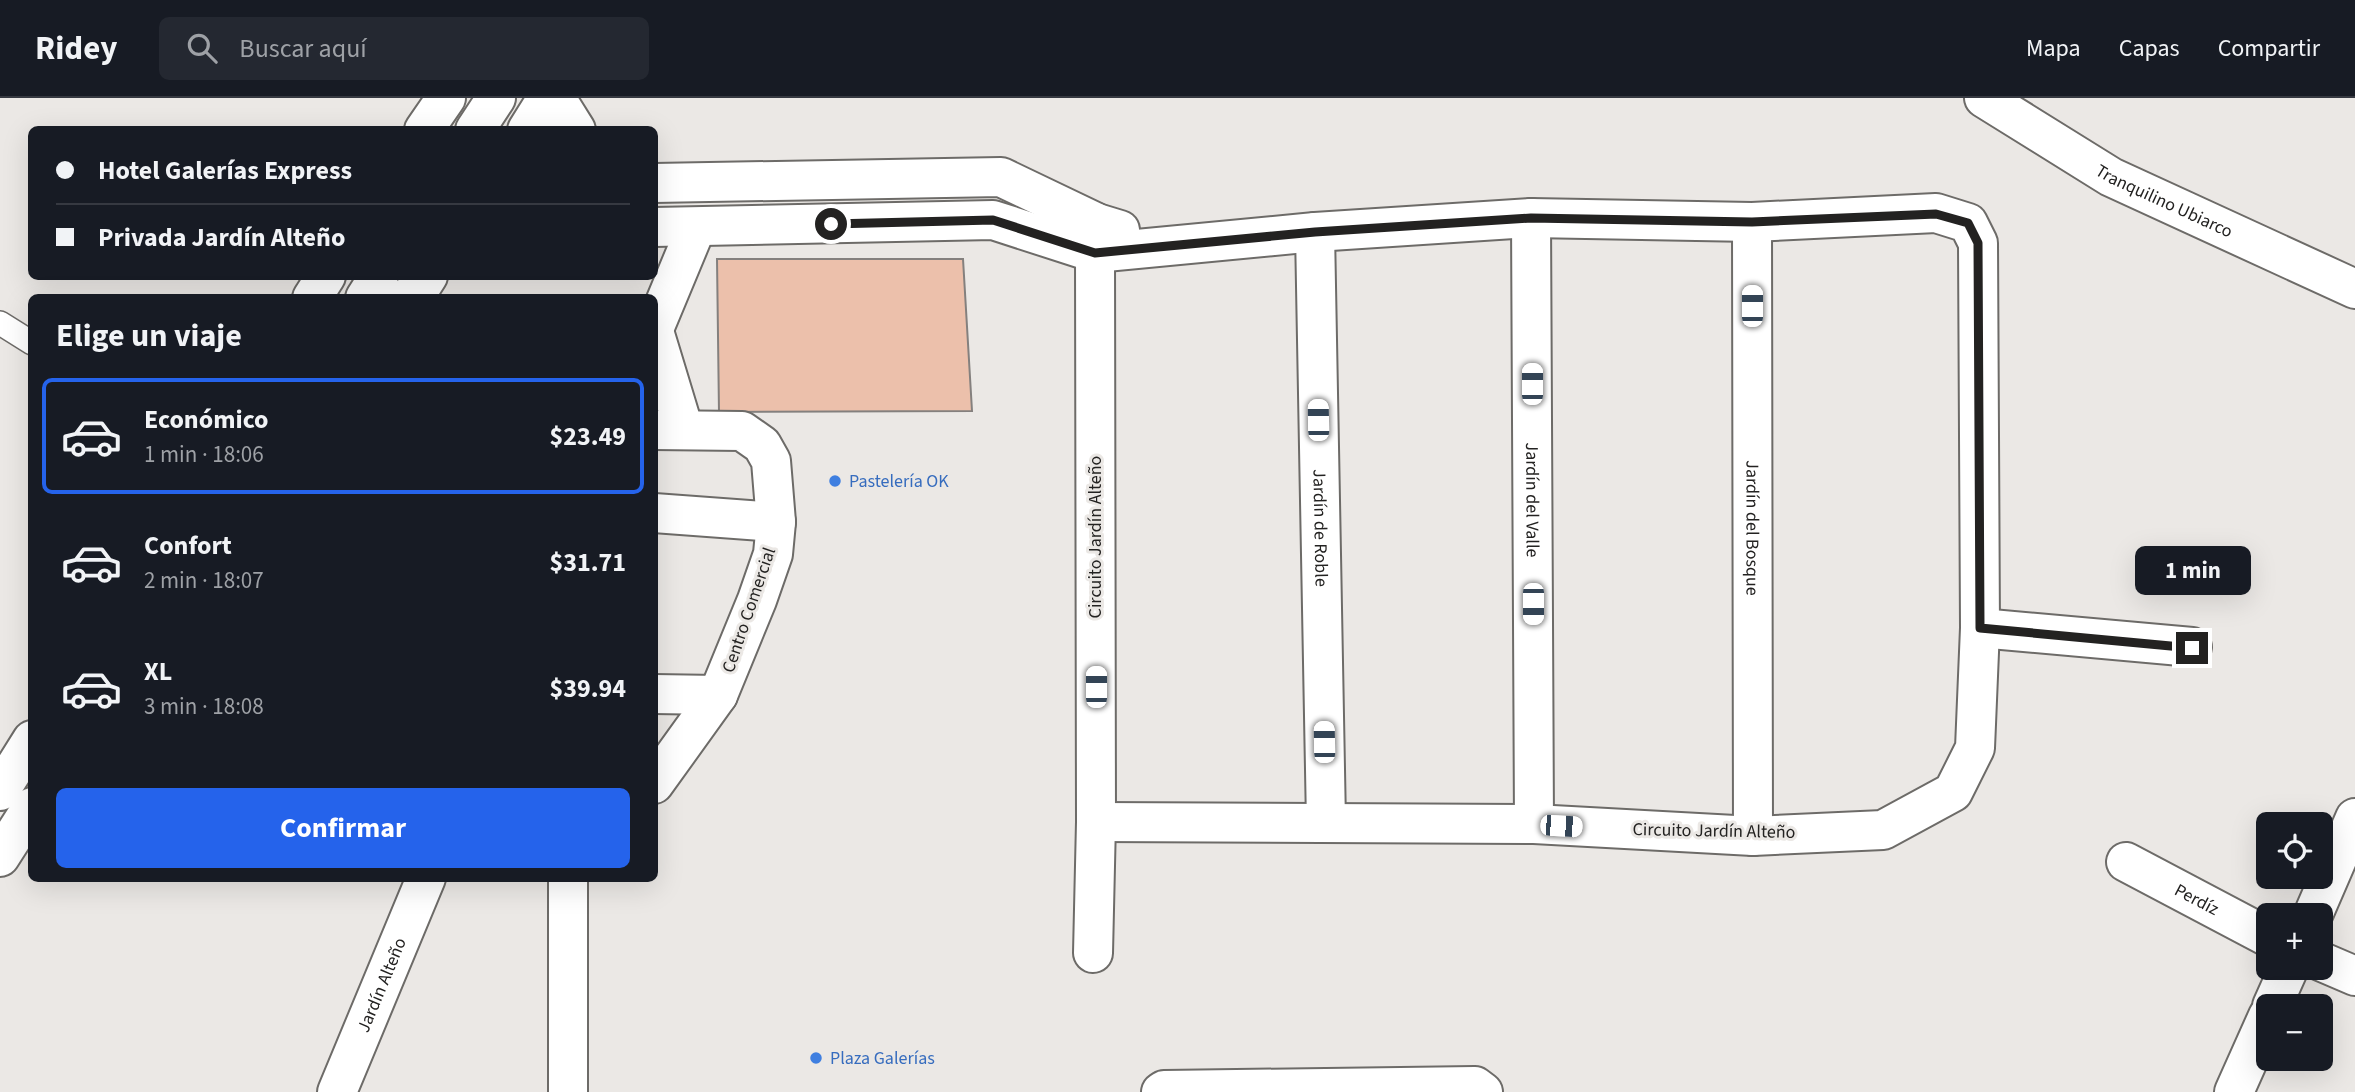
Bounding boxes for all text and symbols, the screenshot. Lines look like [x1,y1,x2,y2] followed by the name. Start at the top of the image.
[159,17,649,80] search box
[35,25,117,72] text: Ridey
[183,29,221,67] icon: search
[239,30,367,67] text: Buscar aquí
[2026,31,2081,66] text: Mapa
[2119,31,2180,66] text: Capas
[2218,31,2320,66] text: Compartir
[98,152,352,189] text: Hotel Galerías Express
[2091,158,2237,244] street label: Tranquilino Ubiarco
[815,208,847,240] route start
[98,219,345,256] text: Privada Jardín Alteño
[1742,285,1763,327] car
[56,313,242,359] text: Elige un viaje
[1522,363,1543,405] car
[1308,399,1329,441] car
[144,401,269,438] text: Económico
[60,405,123,468] icon: car
[550,418,626,455] text: $23.49
[144,438,264,471] text: 1 min · 18:06
[1520,442,1545,558] street label: Jardín del Valle
[1083,456,1108,618] street label: Circuito Jardín Alteño
[1740,460,1765,596] street label: Jardín del Bosque
[849,469,949,494] place label: Pastelería OK
[1307,469,1334,587] street label: Jardín de Roble
[827,473,843,489] marker: Pastelería OK
[144,527,232,564] text: Confort
[60,531,123,594] icon: car
[550,544,626,581] text: $31.71
[716,544,782,676] street label: Centro Comercial
[2134,546,2250,596] callout: 1 min
[2165,554,2221,587] text: 1 min
[144,564,264,597] text: 2 min · 18:07
[1523,583,1544,625] car
[2176,632,2208,664] route end
[144,653,172,690] text: XL
[60,657,123,720] icon: car
[1086,666,1107,708] car
[550,670,626,707] text: $39.94
[144,690,264,723] text: 3 min · 18:08
[1314,721,1335,763] car
[56,788,630,868] button: Confirmar
[2256,812,2333,1071] map controls
[2256,812,2333,889] button: locate
[1540,814,1583,838] car
[1632,817,1796,845] street label: Circuito Jardín Alteño
[2170,877,2224,922] street label: Perdíz
[2256,903,2333,980] button: +
[351,934,412,1036] street label: Jardín Alteño
[2256,994,2333,1071] button: −
[830,1046,935,1071] place label: Plaza Galerías
[808,1050,824,1066] marker: Plaza Galerías

